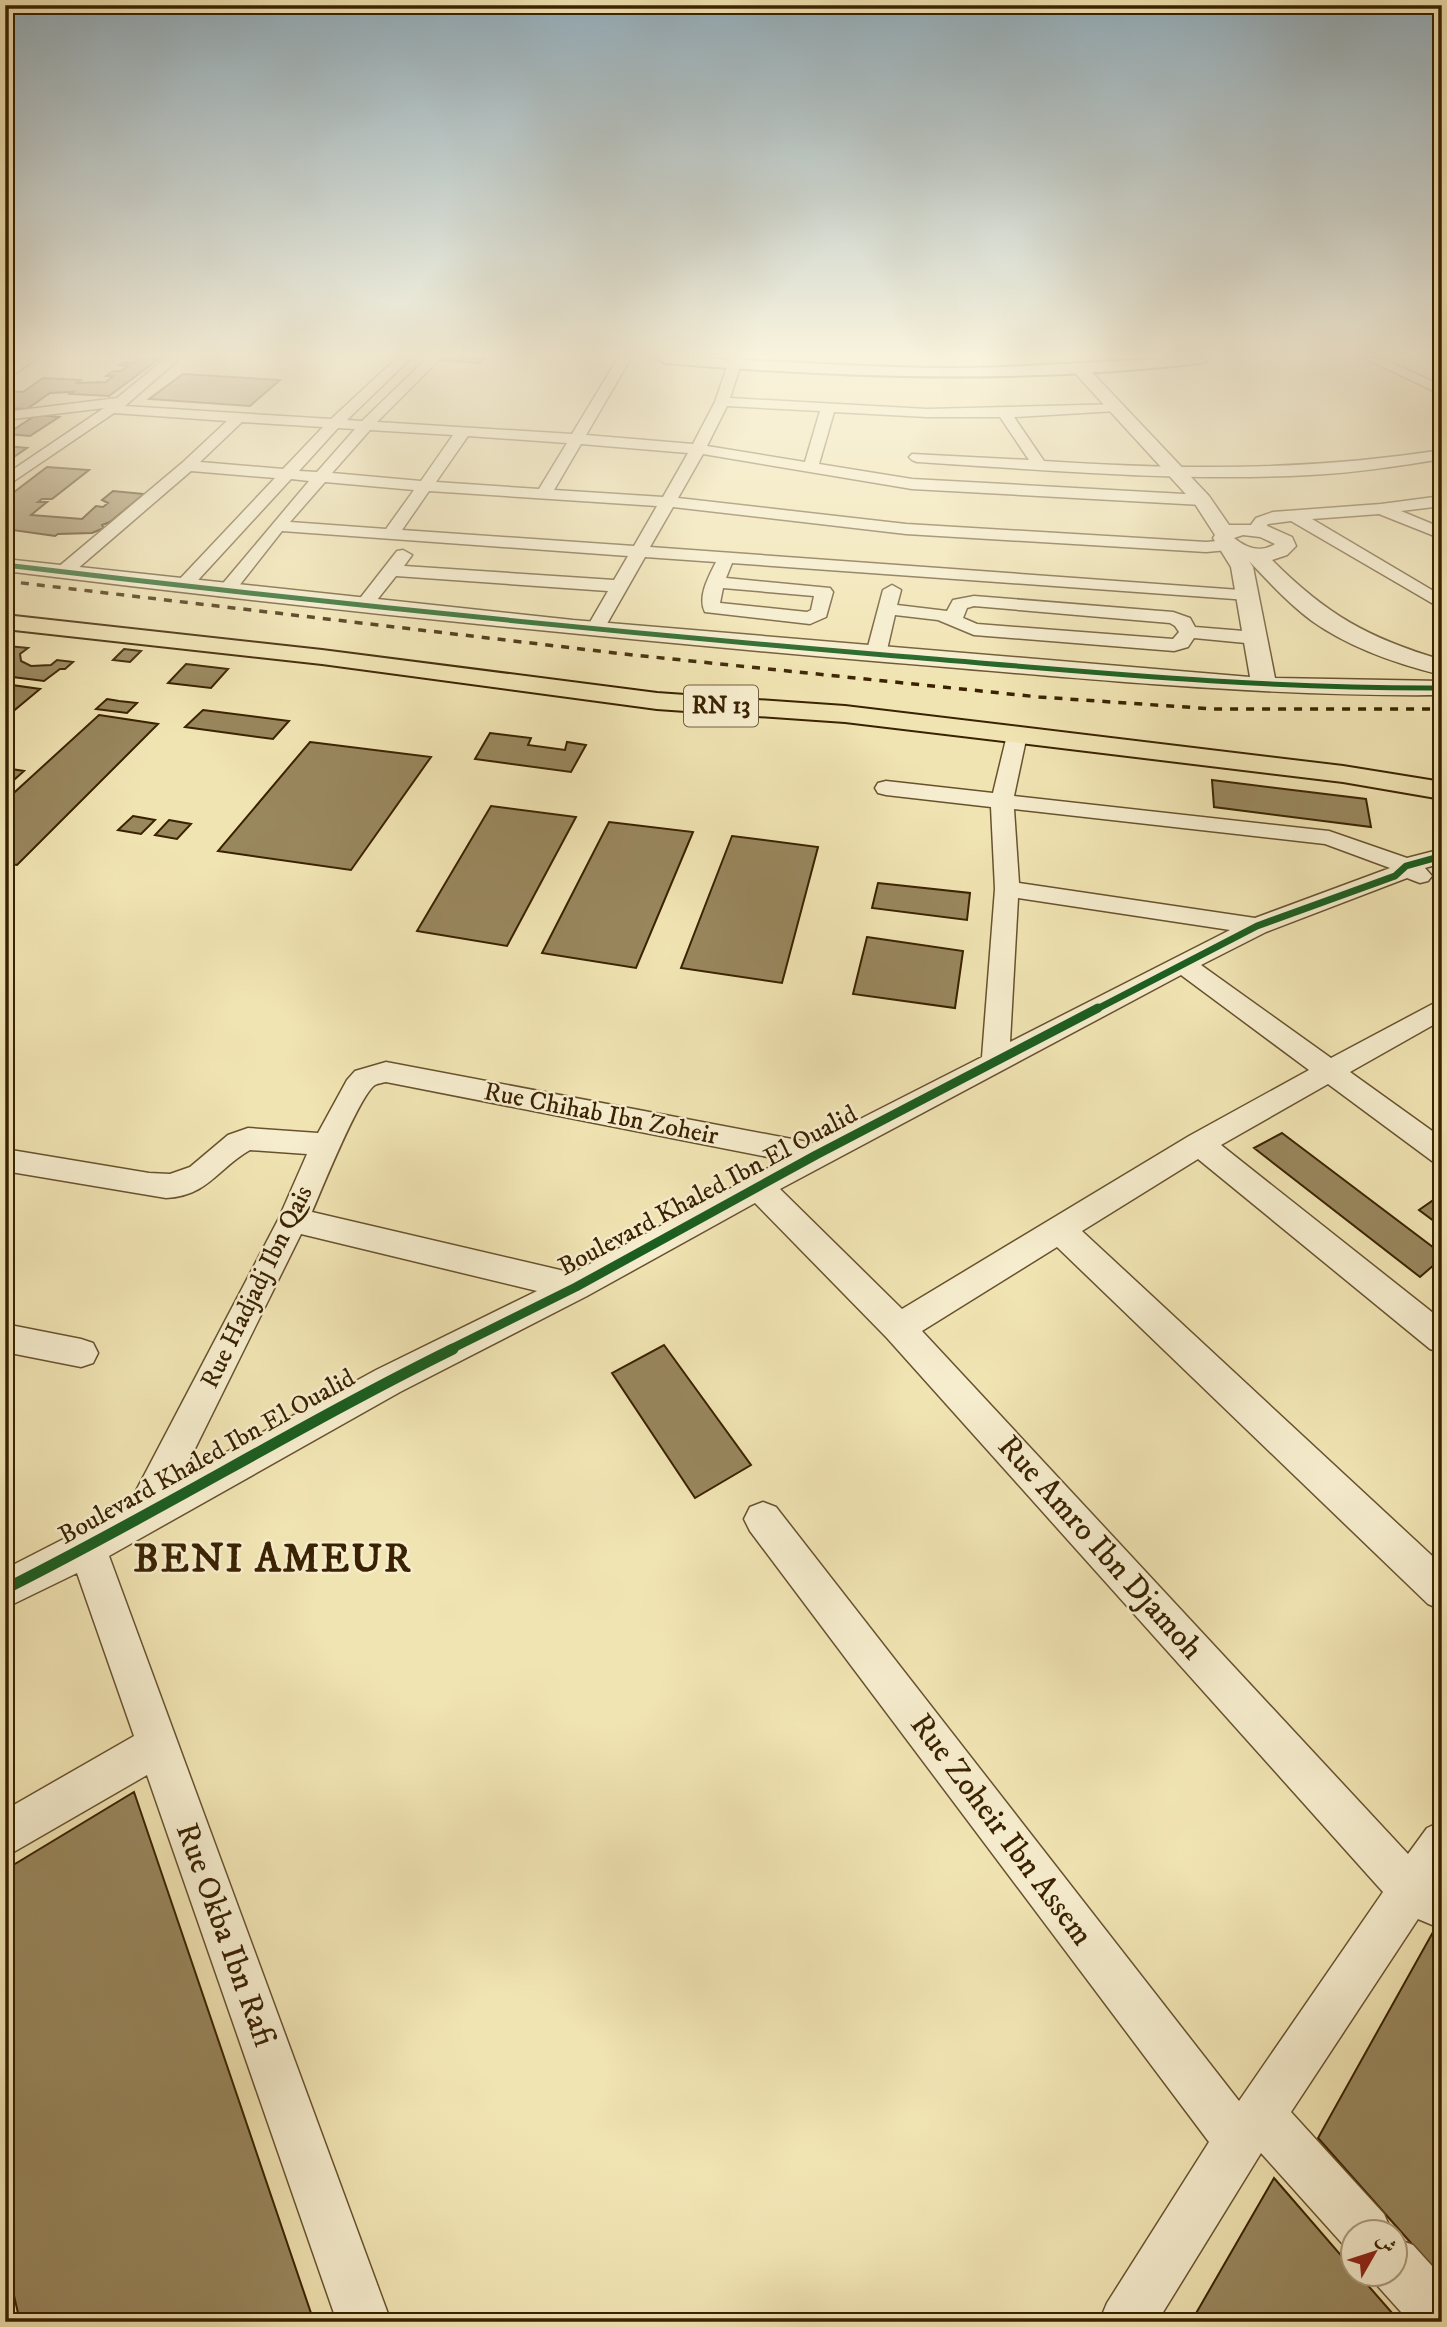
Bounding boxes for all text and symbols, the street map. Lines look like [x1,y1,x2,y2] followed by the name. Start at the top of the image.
[684,686,758,726] road number: RN 13
[481,1075,721,1153] street label: Rue Chihab Ibn Zoheir
[553,1098,863,1284] street label: Boulevard Khaled Ibn El Oualid
[194,1180,320,1394] street label: Rue Hadjadj Ibn Qais
[53,1362,361,1552] street label: Boulevard Khaled Ibn El Oualid
[989,1427,1212,1669] street label: Rue Amro Ibn Djamoh
[133,1535,413,1585] district label: BENI AMEUR
[901,1706,1101,1954] street label: Rue Zoheir Ibn Assem
[166,1818,284,2052] street label: Rue Okba Ibn Rafi
[1338,2218,1408,2288] north arrow
[1371,2229,1401,2258] text: ش

